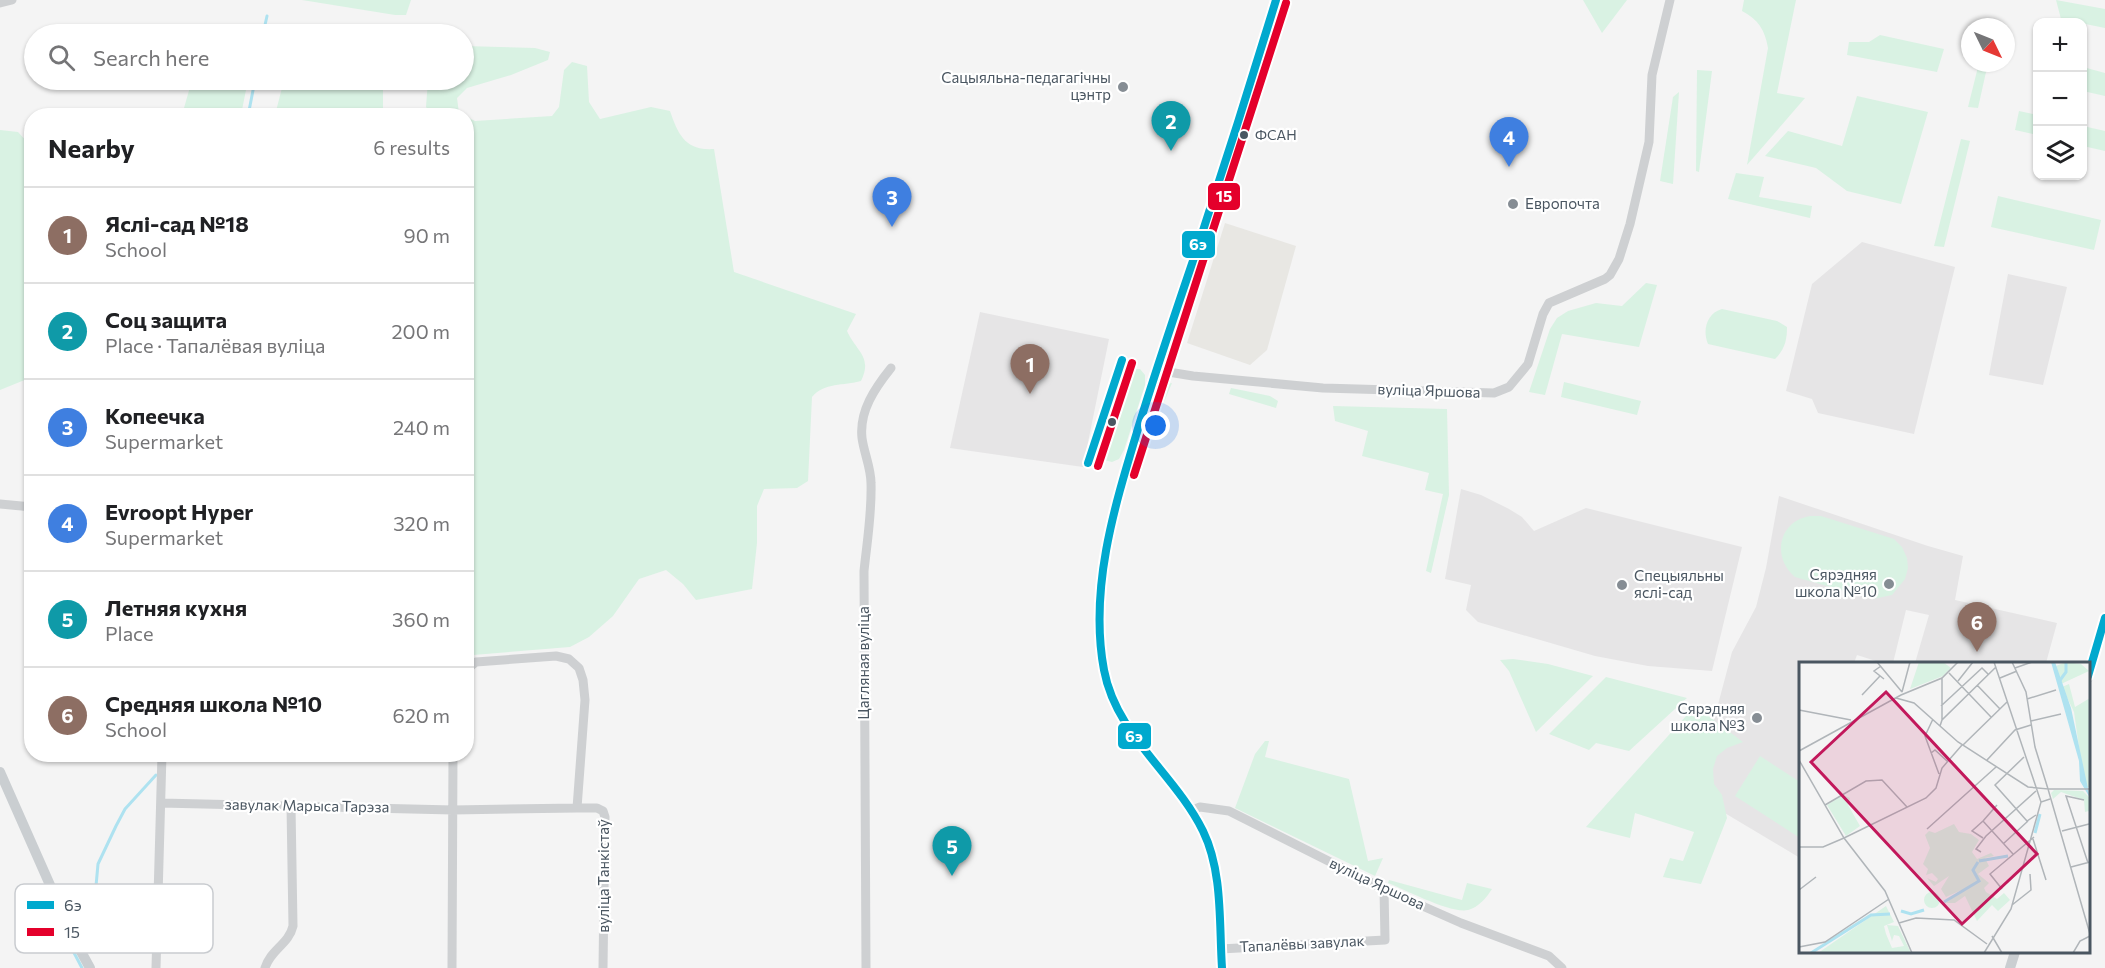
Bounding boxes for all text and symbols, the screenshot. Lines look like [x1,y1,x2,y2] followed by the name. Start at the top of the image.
[1961,18,2015,72] north arrow
[2033,18,2087,180] map controls
[2033,18,2087,72] button: +
[24,24,474,90] search box
[45,41,78,74] icon: search
[93,44,209,71] text: Search here
[941,68,1111,103] place label: Сацыяльна-педагагічны цэнтр
[2033,72,2087,126] button: −
[1116,80,1130,94] marker: Сацыяльна-педагагічны цэнтр
[1152,102,1190,151] pin: 2
[1490,118,1528,167] pin: 4
[1255,126,1297,143] place label: ФСАН
[2033,126,2087,180] button: layers
[1238,129,1250,141] marker: ФСАН
[48,132,135,163] text: Nearby
[373,135,450,159] text: 6 results
[872,178,912,227] pin: 3
[1207,182,1241,211] line badge: 15
[1216,186,1232,205] text: 15
[1525,194,1600,212] place label: Европочта
[1506,197,1520,211] marker: Европочта
[105,210,249,237] text: Яслі-сад №18
[63,223,72,247] text: 1
[404,223,450,247] text: 90 m
[1181,230,1216,259] line badge: 6э
[1189,234,1207,253] text: 6э
[105,237,167,261] text: School
[105,306,227,333] text: Соц защита
[62,319,73,343] text: 2
[392,319,450,343] text: 200 m
[105,333,326,357] text: Place · Тапалёвая вуліца
[1010,344,1050,394] pin: 1
[1377,379,1481,401] street label: вуліца Яршова
[105,402,205,429] text: Копеечка
[1141,411,1170,440] your location
[62,415,73,439] text: 3
[393,415,450,439] text: 240 m
[1106,416,1118,428] unlabelled marker
[105,429,223,453] text: Supermarket
[105,498,253,525] text: Evroopt Hyper
[61,511,74,535] text: 4
[393,511,450,535] text: 320 m
[105,525,223,549] text: Supermarket
[1795,565,1877,600] place label: Сярэдняя школа №10
[1634,566,1724,601] place label: Спецыяльны яслі-сад
[1882,577,1896,591] marker: Сярэдняя школа №10
[1615,578,1629,592] marker: Спецыяльны яслі-сад
[105,594,247,621] text: Летняя кухня
[1958,602,1996,652] pin: 6
[854,606,872,720] street label: Цагляная вуліца
[62,607,73,631] text: 5
[392,607,450,631] text: 360 m
[105,621,154,645] text: Place
[1799,662,2090,953] inset map
[105,690,322,717] text: Средняя школа №10
[1671,699,1745,734] place label: Сярэдняя школа №3
[61,703,74,727] text: 6
[393,703,450,727] text: 620 m
[1750,711,1764,725] marker: Сярэдняя школа №3
[105,717,167,741] text: School
[1117,722,1152,750] line badge: 6э
[1125,726,1143,745] text: 6э
[225,795,389,815] street label: завулак Марыса Тарэза
[594,819,612,933] street label: вуліца Танкістаў
[932,826,972,876] pin: 5
[1327,853,1428,913] street label: вуліца Яршова
[15,884,213,953] legend
[64,895,82,914] text: 6э
[64,922,80,941] text: 15
[1239,931,1365,955] street label: Тапалёвы завулак

